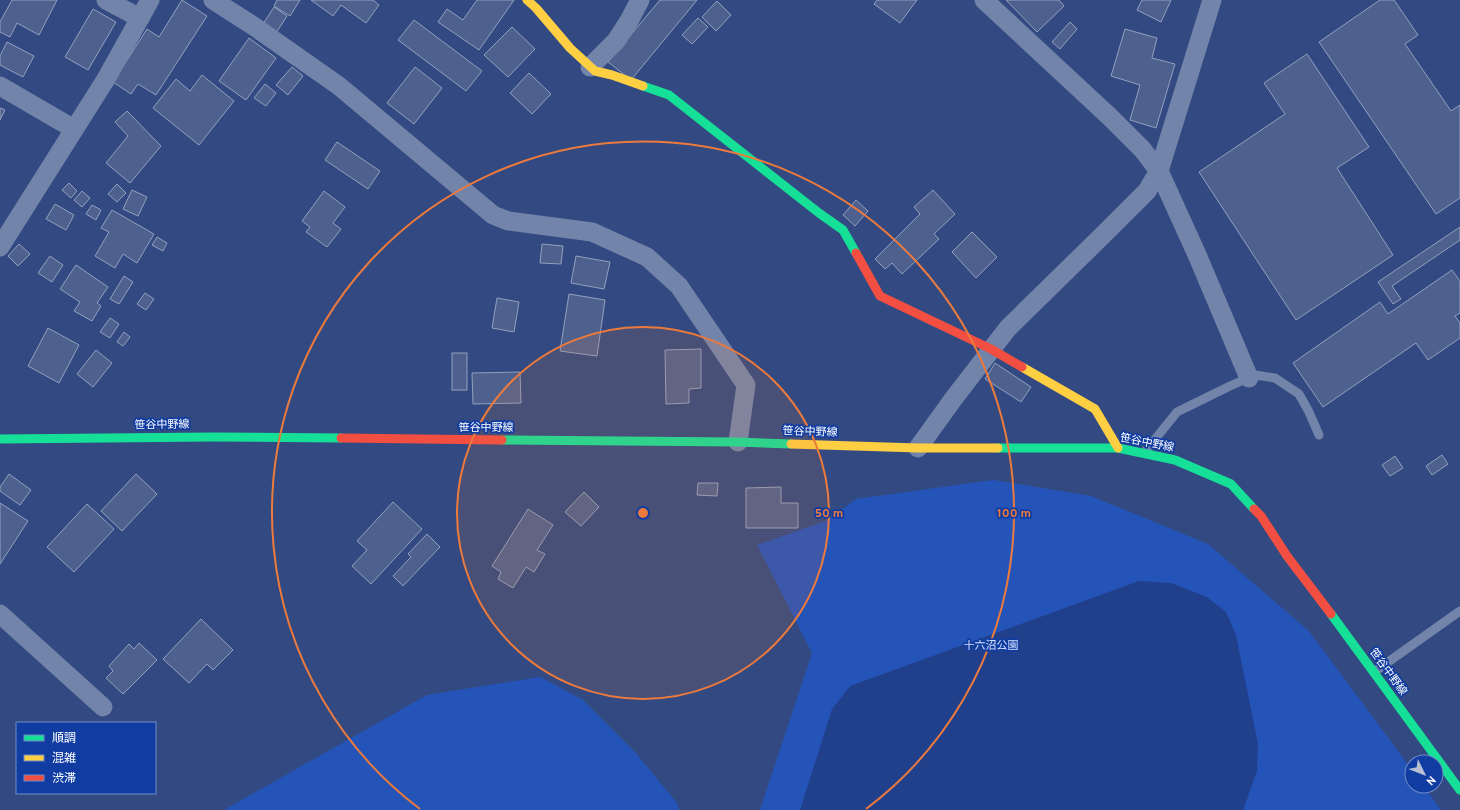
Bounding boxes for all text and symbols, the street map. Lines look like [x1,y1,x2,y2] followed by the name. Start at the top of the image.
[134,418,190,432] street label: 笹谷中野線
[459,421,514,435] street label: 笹谷中野線
[782,424,838,440] street label: 笹谷中野線
[1119,431,1175,455] street label: 笹谷中野線
[636,506,650,520] centre of rings
[815,506,843,522] text: 50 m
[997,506,1031,522] text: 100 m
[964,639,1019,653] park label: 十六沼公園
[1366,646,1410,698] street label: 笹谷中野線
[16,722,156,794] legend
[52,731,76,747] text: 順調
[52,751,76,767] text: 混雑
[1404,754,1444,794] north arrow
[52,771,76,787] text: 渋滞
[1423,772,1438,788] text: N

